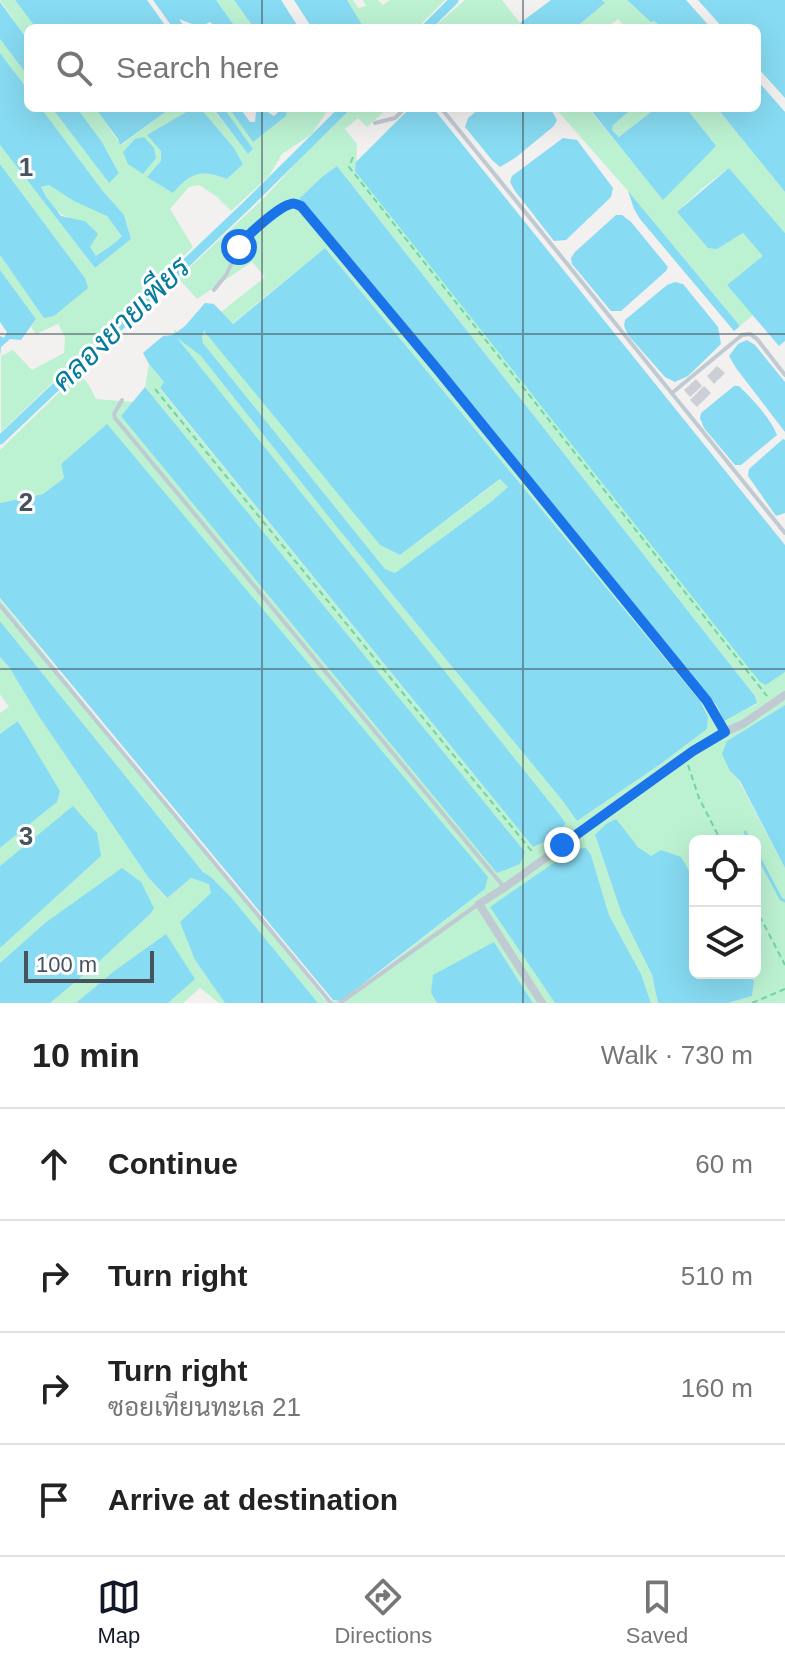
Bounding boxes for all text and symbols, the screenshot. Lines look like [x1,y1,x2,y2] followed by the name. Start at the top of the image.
[24,24,761,112] search box
[52,46,96,90] icon: search
[116,51,279,84] text: Search here
[19,152,33,182] text: 1
[221,229,257,265] route start
[44,247,197,397] water label: คลองยายเพียร
[19,487,33,517] text: 2
[19,821,33,851] text: 3
[544,827,580,863] route end
[689,835,761,979] map controls
[689,835,761,907] button: locate
[689,907,761,979] button: layers
[24,947,154,983] scale bar
[36,952,97,977] text: 100 m
[32,1036,140,1074] text: 10 min
[601,1040,753,1070] text: Walk · 730 m
[32,1142,76,1186] icon: ahead
[108,1147,238,1180] text: Continue
[695,1149,753,1179] text: 60 m
[32,1254,76,1298] icon: right
[108,1259,247,1292] text: Turn right
[681,1261,753,1291] text: 510 m
[108,1354,247,1387] text: Turn right
[32,1366,76,1410] icon: right
[681,1373,753,1403] text: 160 m
[108,1392,301,1422] text: ซอยเทียนทะเล 21
[32,1478,76,1522] icon: arrive
[108,1483,398,1516] text: Arrive at destination
[97,1575,141,1649] tab: Map
[334,1575,432,1649] tab: Directions
[626,1575,688,1649] tab: Saved

